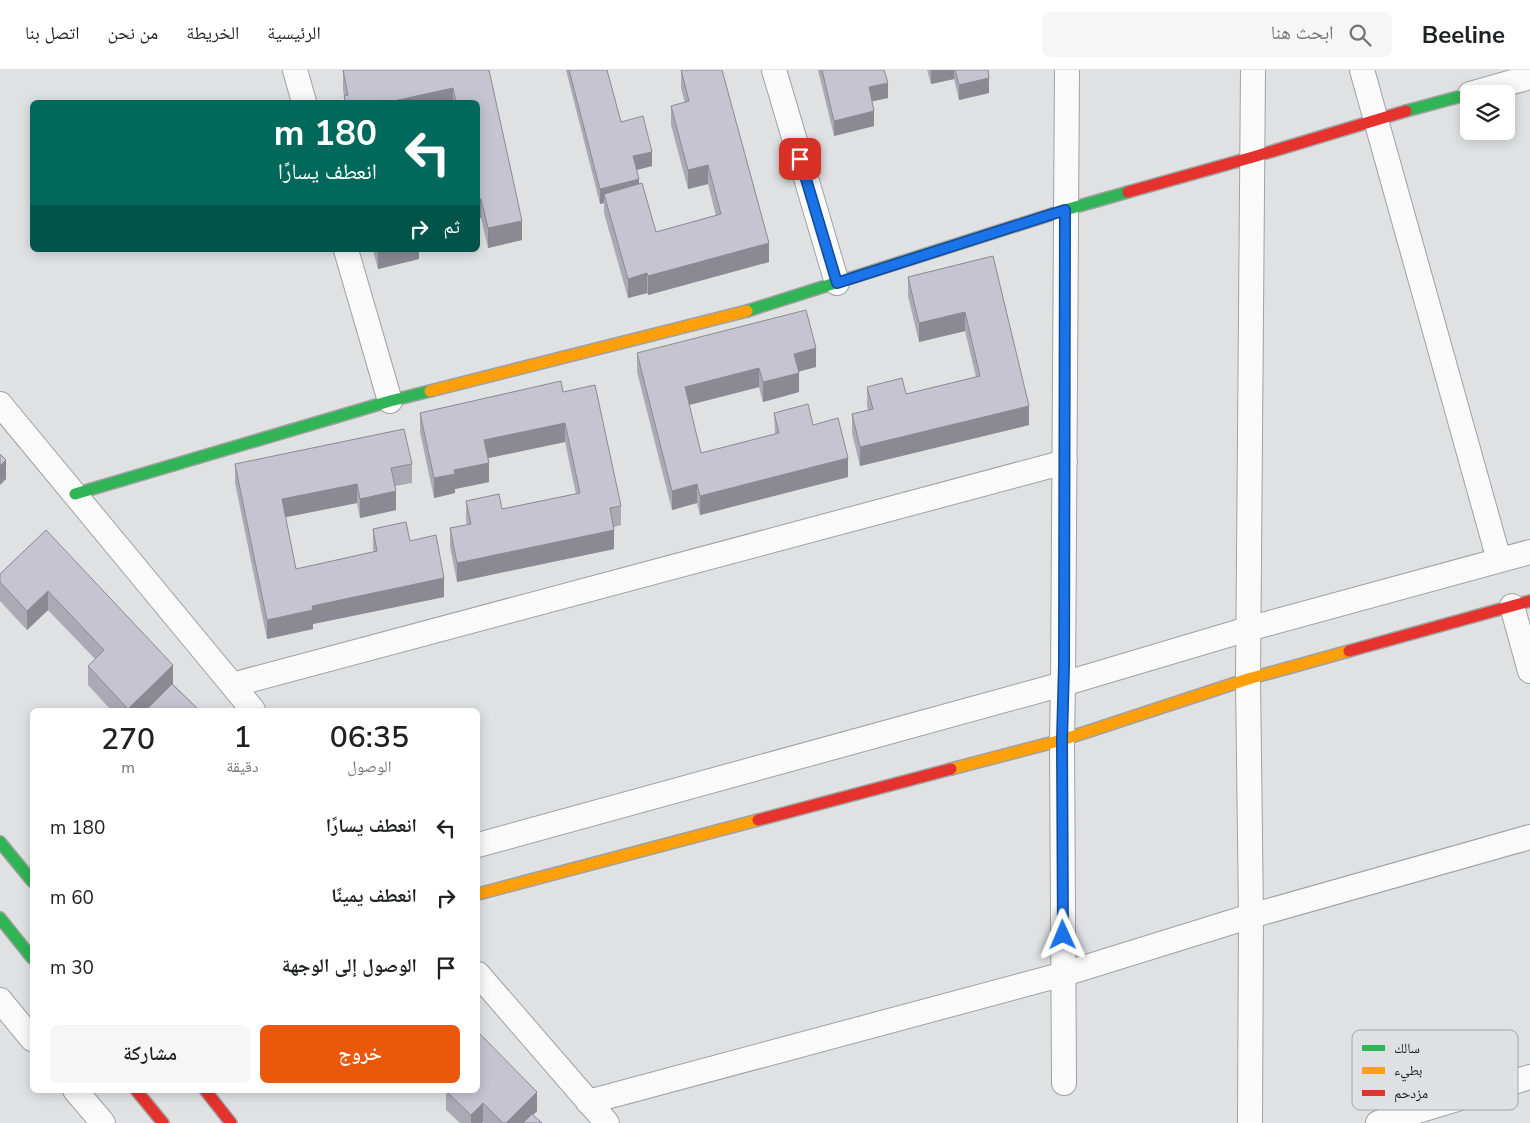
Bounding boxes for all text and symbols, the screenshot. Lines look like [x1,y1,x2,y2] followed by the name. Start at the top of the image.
[1042,12,1392,57] search box
[1422,19,1505,51] text: Beeline
[1271,20,1334,46] text: ابحث هنا
[25,21,80,45] text: اتصل بنا
[108,21,158,45] text: من نحن
[186,21,239,45] text: الخريطة
[267,21,321,45] text: الرئيسية
[1346,21,1374,49] icon: search
[1460,85,1515,140] map controls
[1460,85,1515,140] button: layers
[274,110,377,157] text: 180 m
[395,120,460,185] icon: left
[779,138,821,180] pin
[786,145,814,173] icon: arrive
[278,157,377,187] text: انعطف يسارًا
[443,214,460,240] text: ثم
[405,215,433,243] icon: right
[233,717,251,758] text: 1
[330,717,409,758] text: 06:35
[101,719,155,760] text: 270
[226,756,259,778] text: دقيقة
[347,756,392,778] text: الوصول
[121,757,135,779] text: m
[326,813,417,839] text: انعطف يسارًا
[432,814,460,842] icon: left
[50,815,105,841] text: 180 m
[331,883,417,909] text: انعطف يمينًا
[432,884,460,912] icon: right
[50,885,94,911] text: 60 m
[1036,908,1088,960] position arrow
[282,953,417,979] text: الوصول إلى الوجهة
[432,954,460,982] icon: arrive
[50,955,94,981] text: 30 m
[50,1025,250,1083] button: مشاركة
[260,1025,460,1083] button: خروج
[1352,1030,1518,1110] legend
[1394,1039,1420,1058] text: سالك
[1394,1061,1423,1082] text: بطيء
[1394,1084,1428,1103] text: مزدحم

